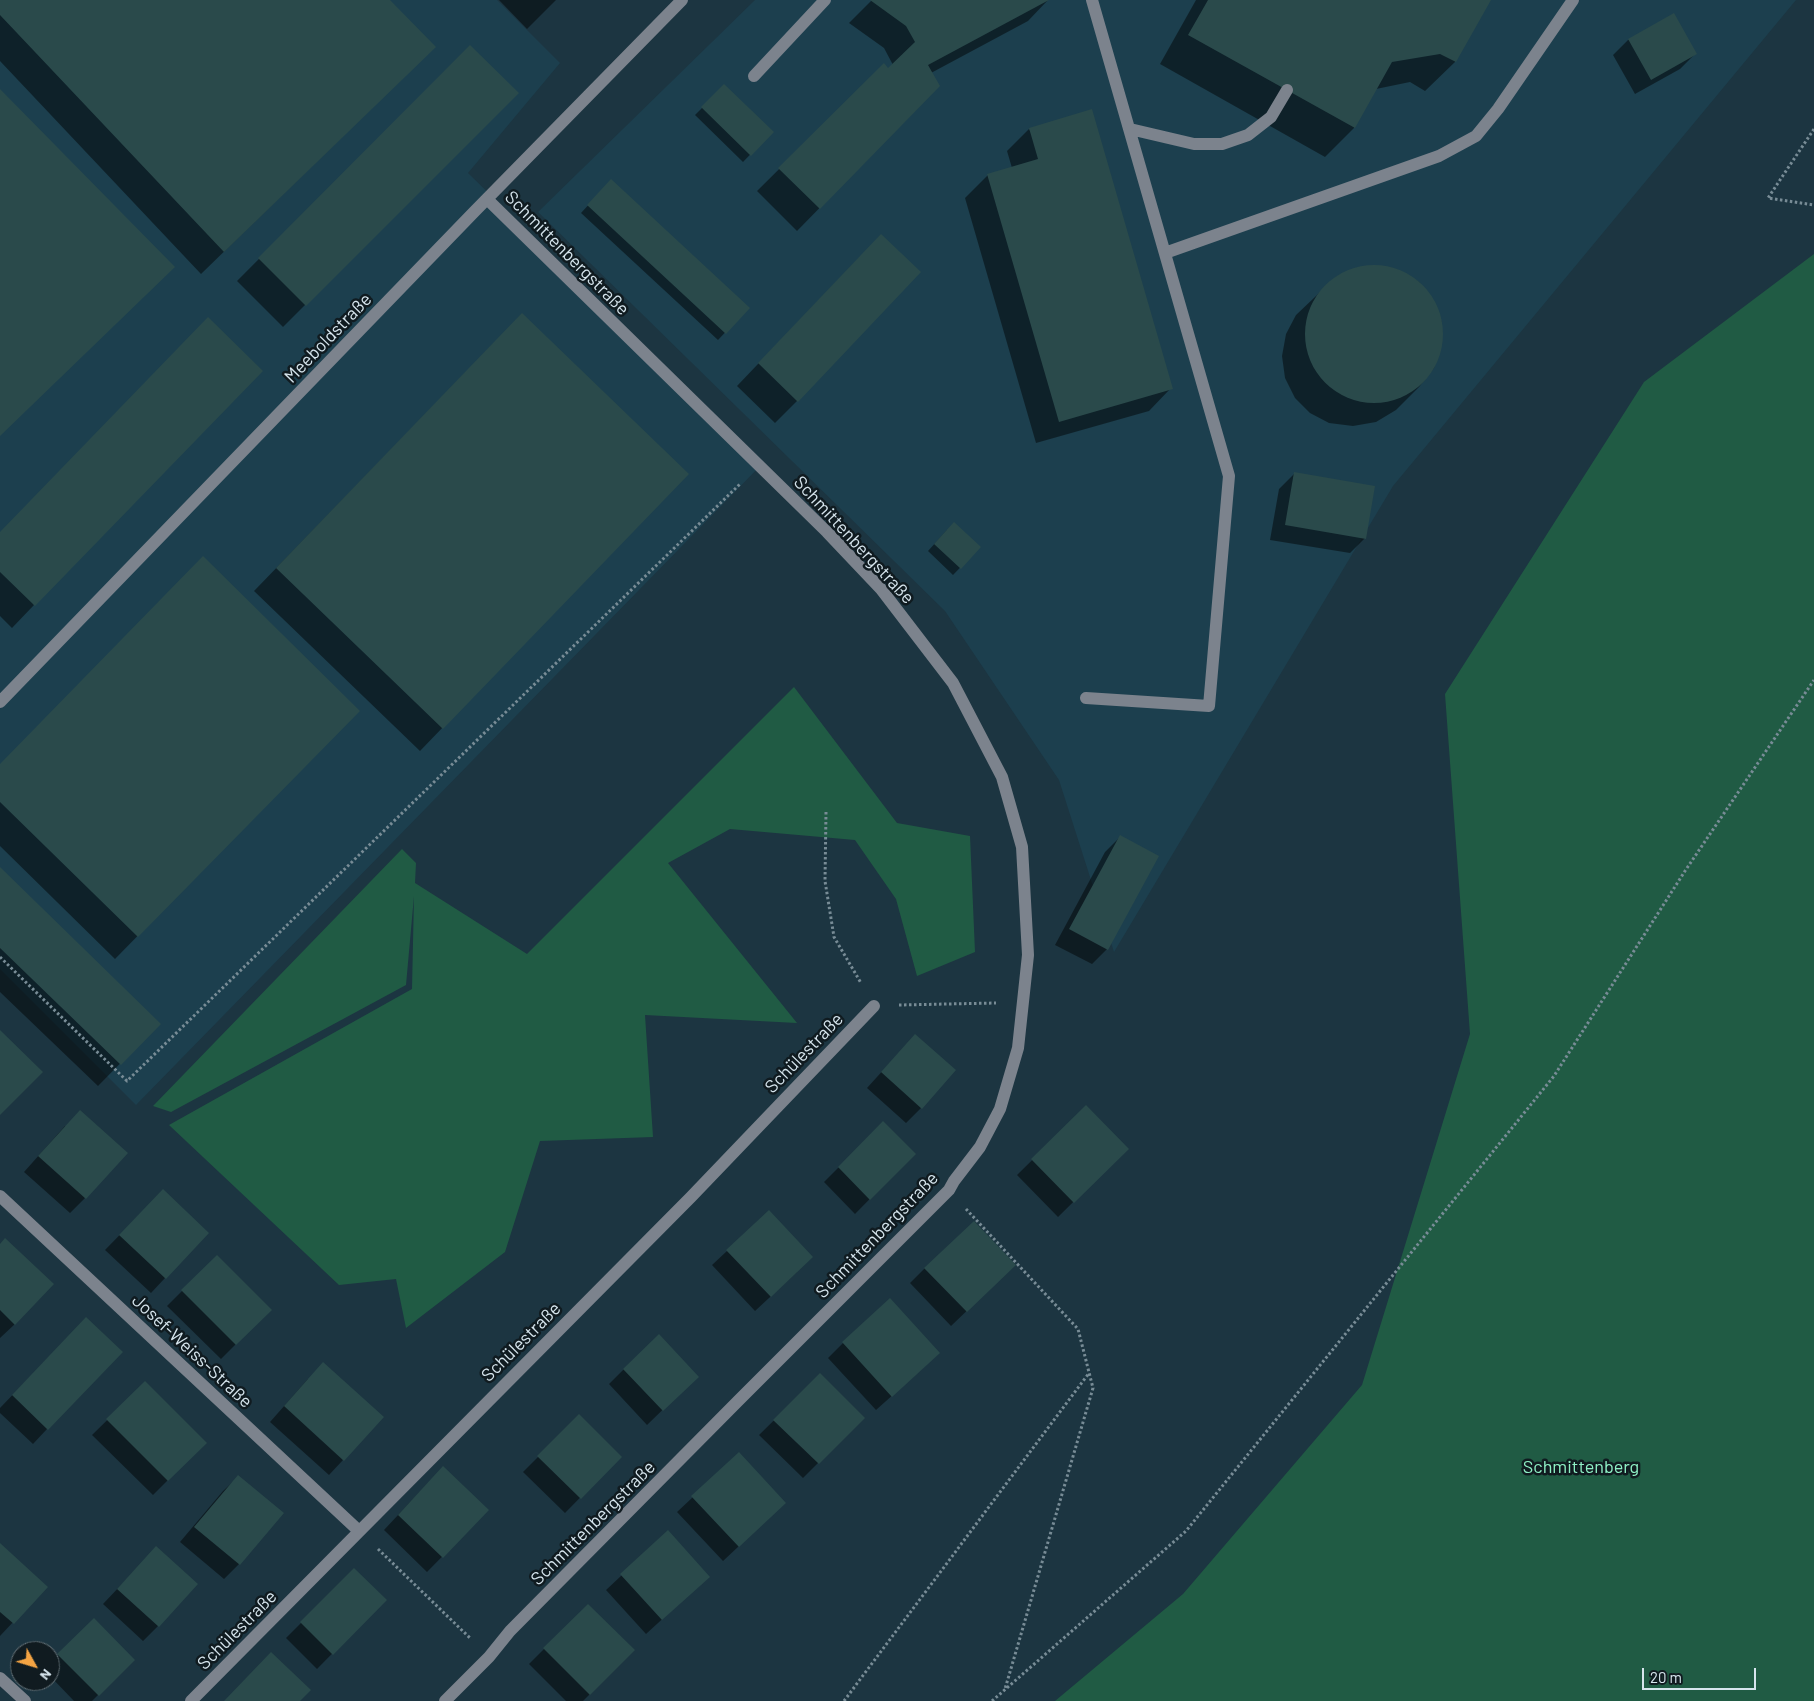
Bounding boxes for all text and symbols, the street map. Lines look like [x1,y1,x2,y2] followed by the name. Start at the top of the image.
[500,186,634,320] street label: Schmittenbergstraße
[280,289,376,387] street label: Meeboldstraße
[789,472,919,608] street label: Schmittenbergstraße
[760,1008,848,1098] street label: Schülestraße
[811,1167,943,1303] street label: Schmittenbergstraße
[127,1290,257,1412] street label: Josef-Weiss-Straße
[477,1298,565,1386] street label: Schülestraße
[526,1456,660,1590] street label: Schmittenbergstraße
[1523,1456,1639,1478] park label: Schmittenberg
[193,1586,281,1674] street label: Schülestraße
[10,1641,60,1691] north arrow
[1644,1658,1758,1690] scale bar
[37,1666,56,1684] text: N
[1650,1668,1682,1686] text: 20 m

